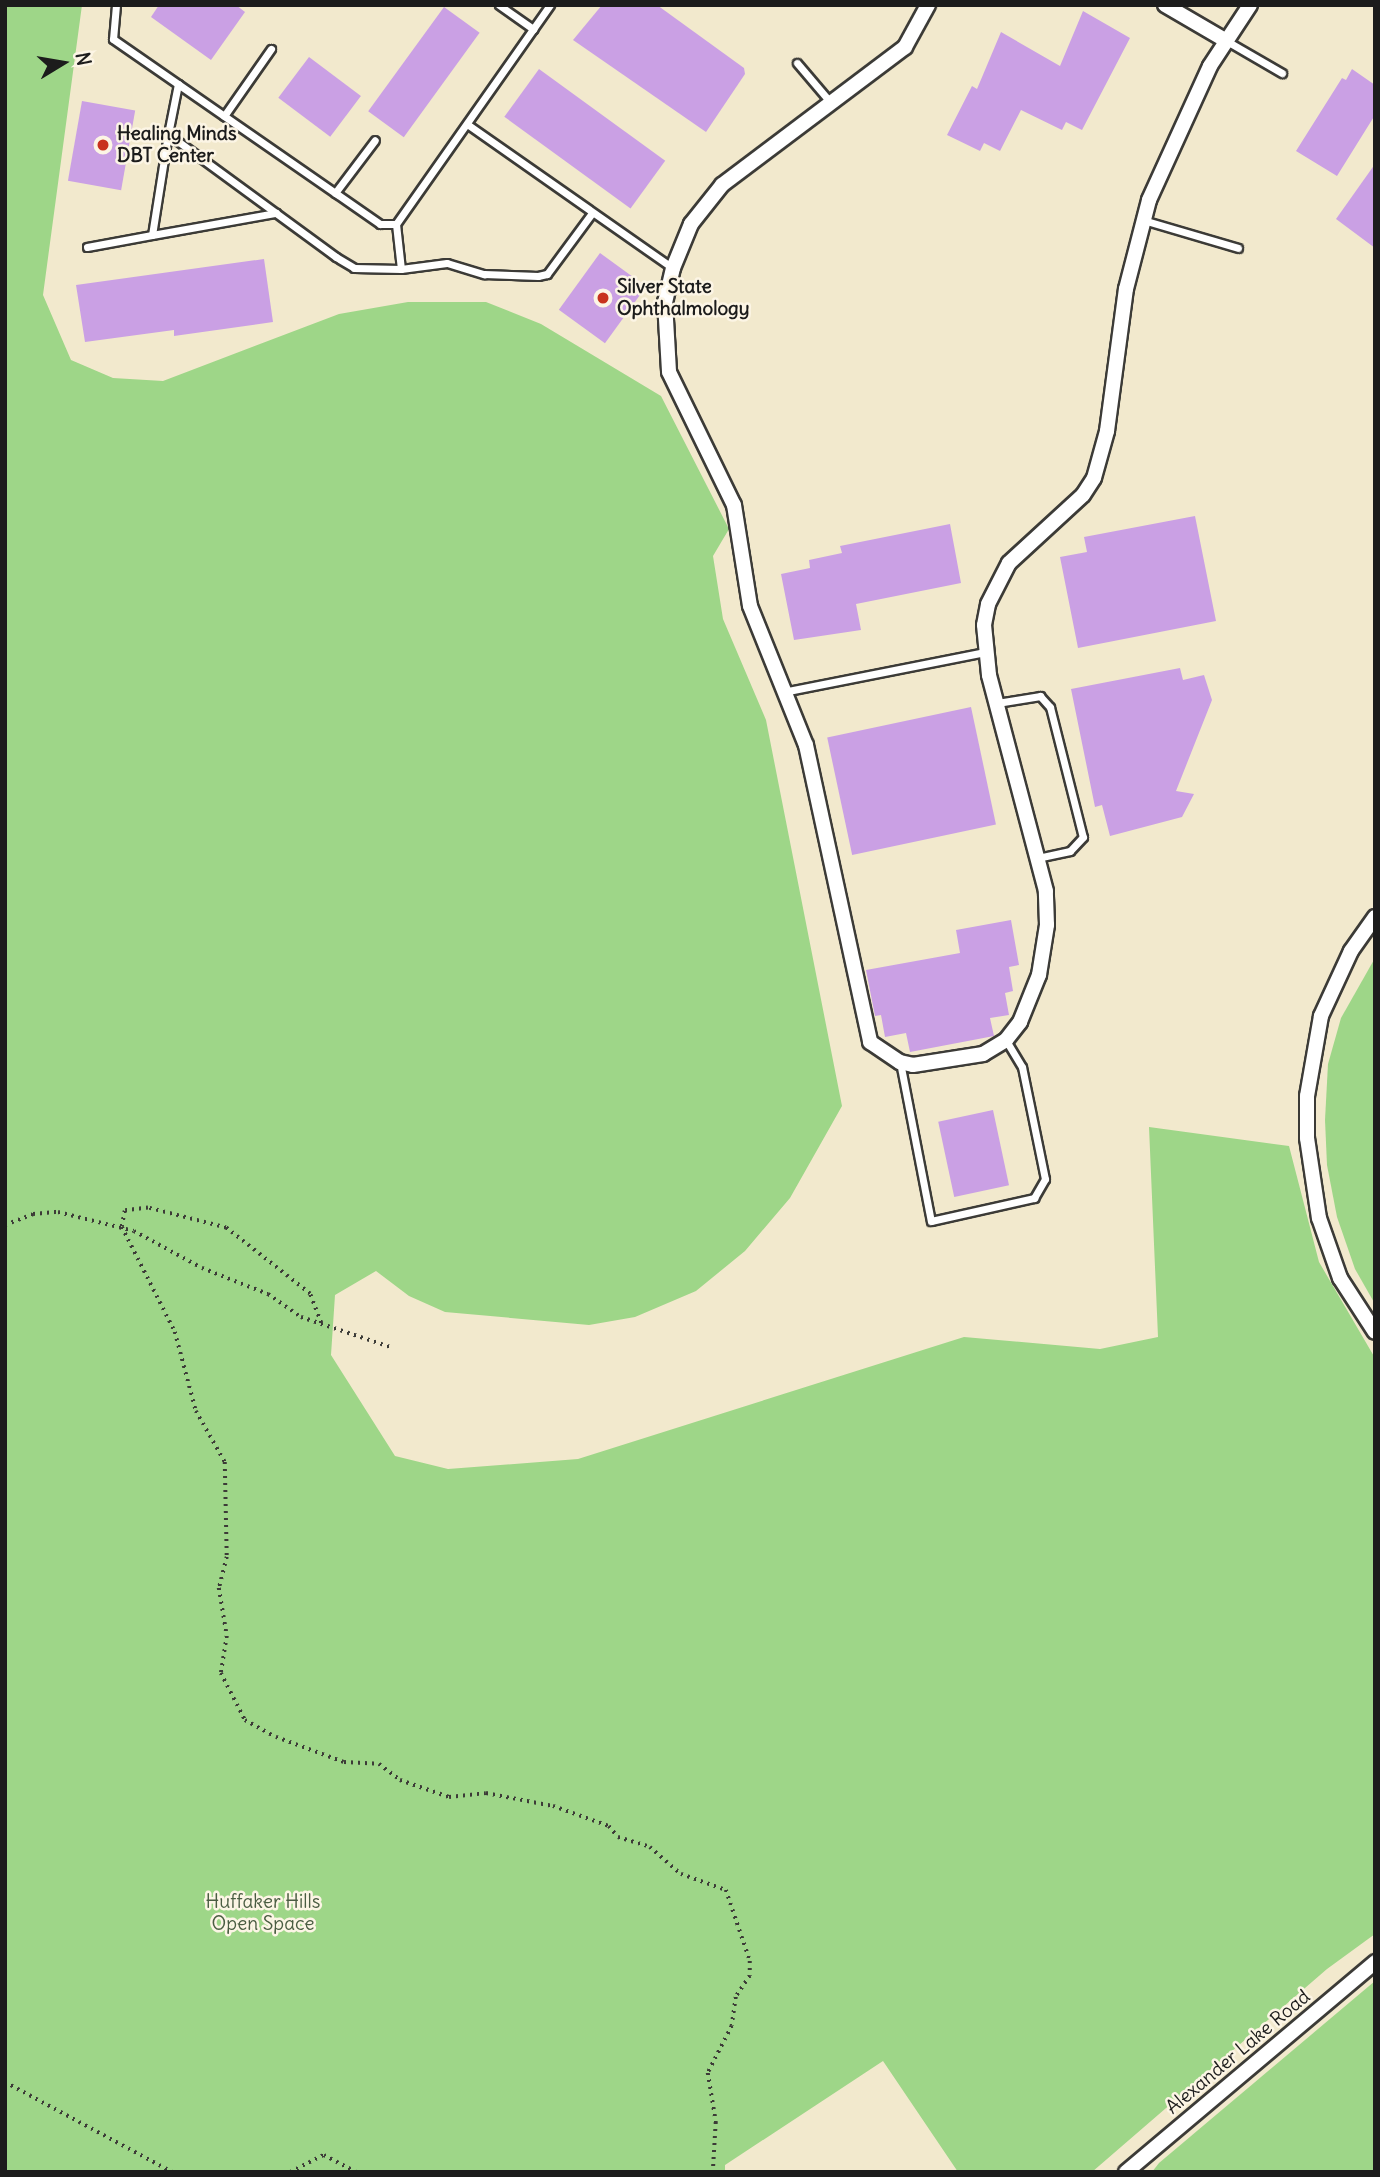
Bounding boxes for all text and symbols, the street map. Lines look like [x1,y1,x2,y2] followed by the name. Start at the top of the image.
[28,28,98,98] north arrow
[71,50,97,68] text: N
[117,123,237,167] place label: Healing Minds DBT Center
[95,137,111,153] marker: Healing Minds DBT Center
[617,276,749,320] place label: Silver State Ophthalmology
[595,290,611,306] marker: Silver State Ophthalmology
[206,1891,320,1935] park label: Huffaker Hills Open Space
[1161,1985,1315,2119] street label: Alexander Lake Road

